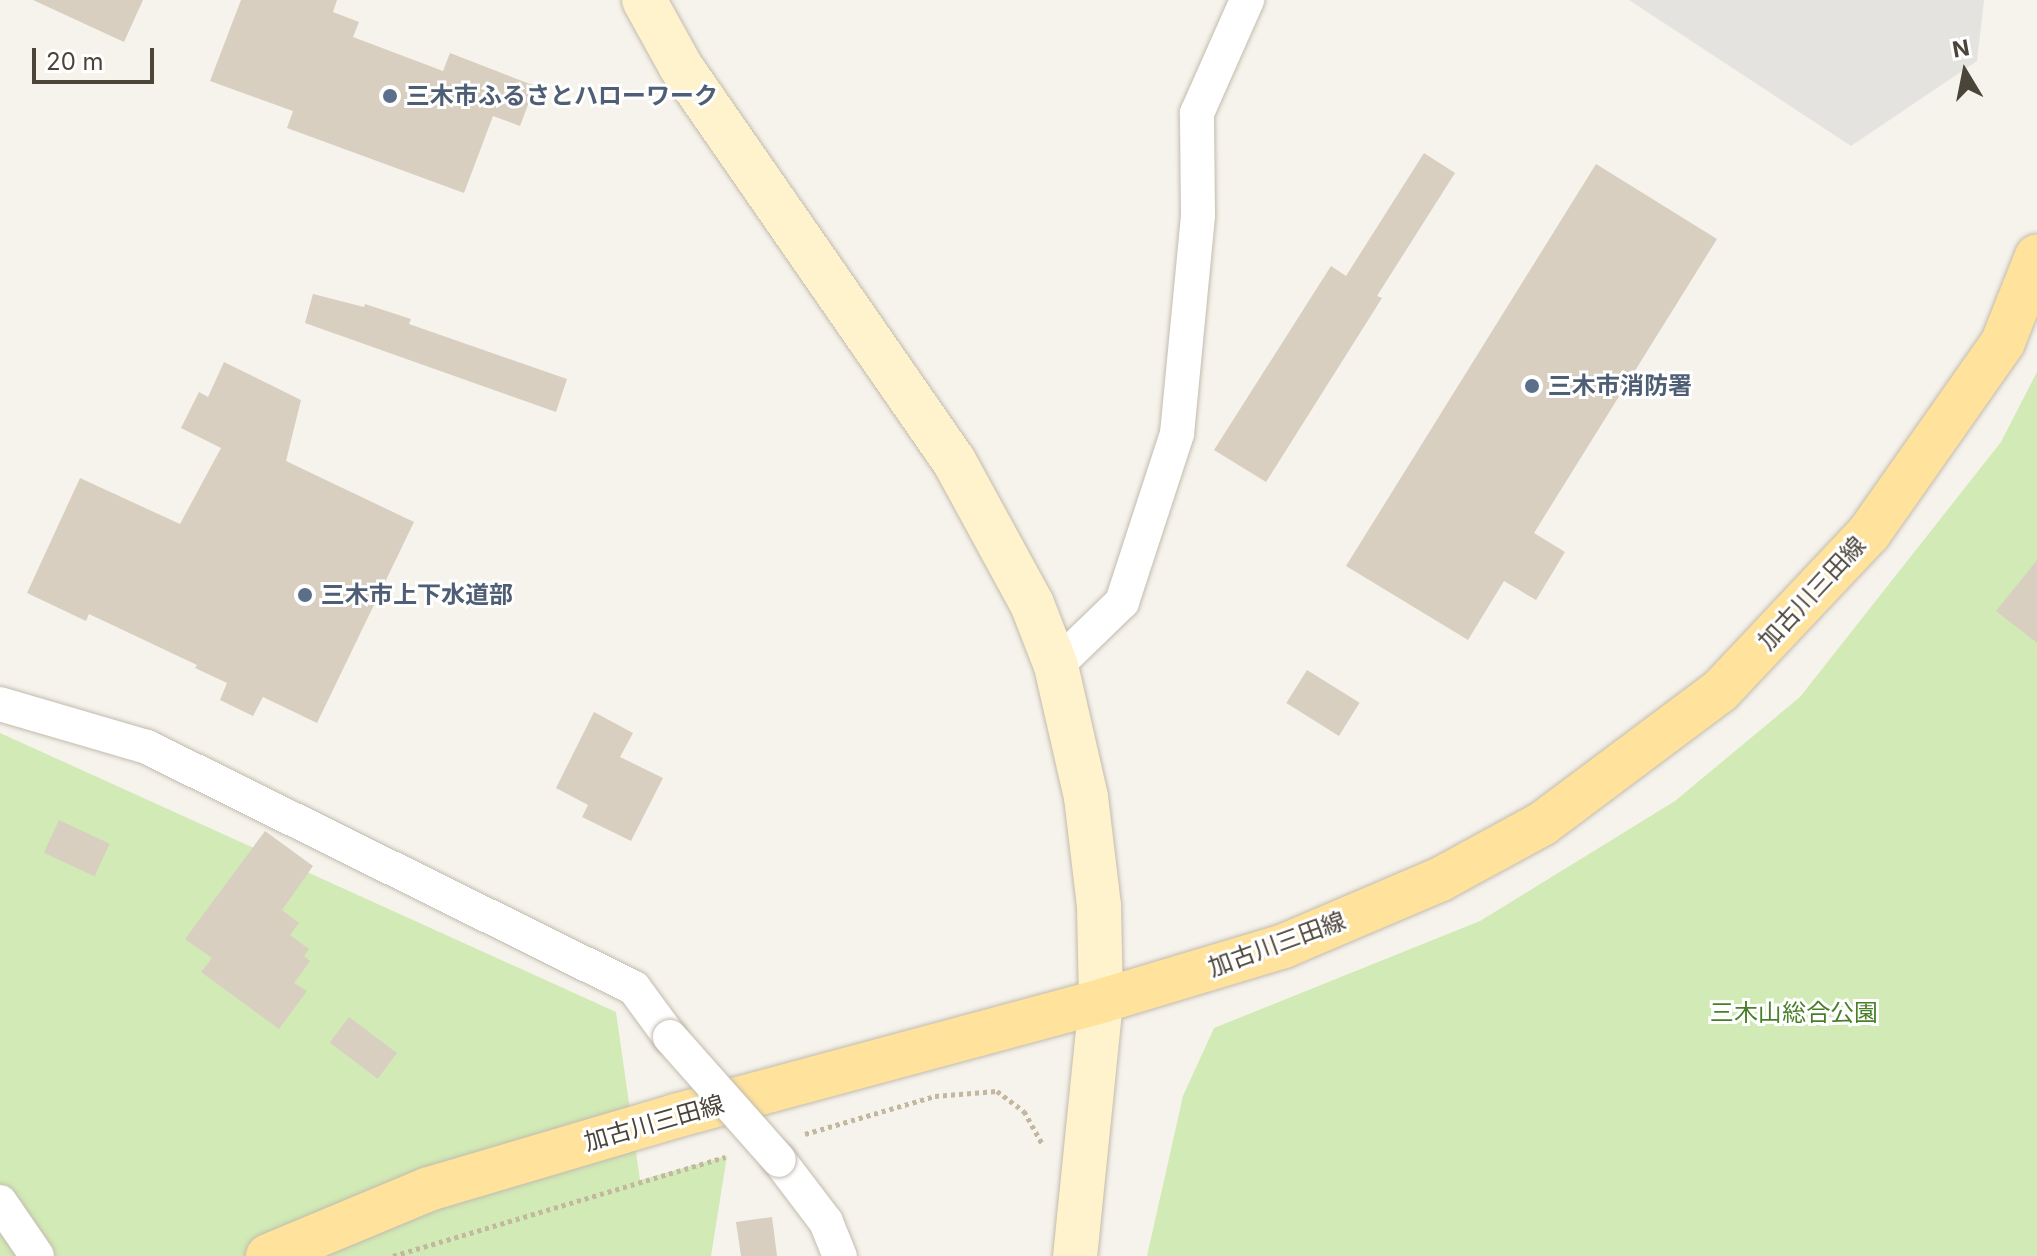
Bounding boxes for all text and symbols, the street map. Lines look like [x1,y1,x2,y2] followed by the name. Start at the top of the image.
[36,32,158,82] scale bar
[1925,32,2005,112] north arrow
[1950,34,1971,63] text: N
[46,47,104,76] text: 20 m
[406,82,718,110] place label: 三木市ふるさとハローワーク
[381,87,399,105] marker: 三木市ふるさとハローワーク
[1548,372,1692,400] place label: 三木市消防署
[1523,377,1541,395] marker: 三木市消防署
[1752,531,1872,655] street label: 加古川三田線
[321,581,513,609] place label: 三木市上下水道部
[296,586,314,604] marker: 三木市上下水道部
[1204,906,1350,982] street label: 加古川三田線
[1710,999,1878,1027] park label: 三木山総合公園
[581,1089,727,1157] street label: 加古川三田線

